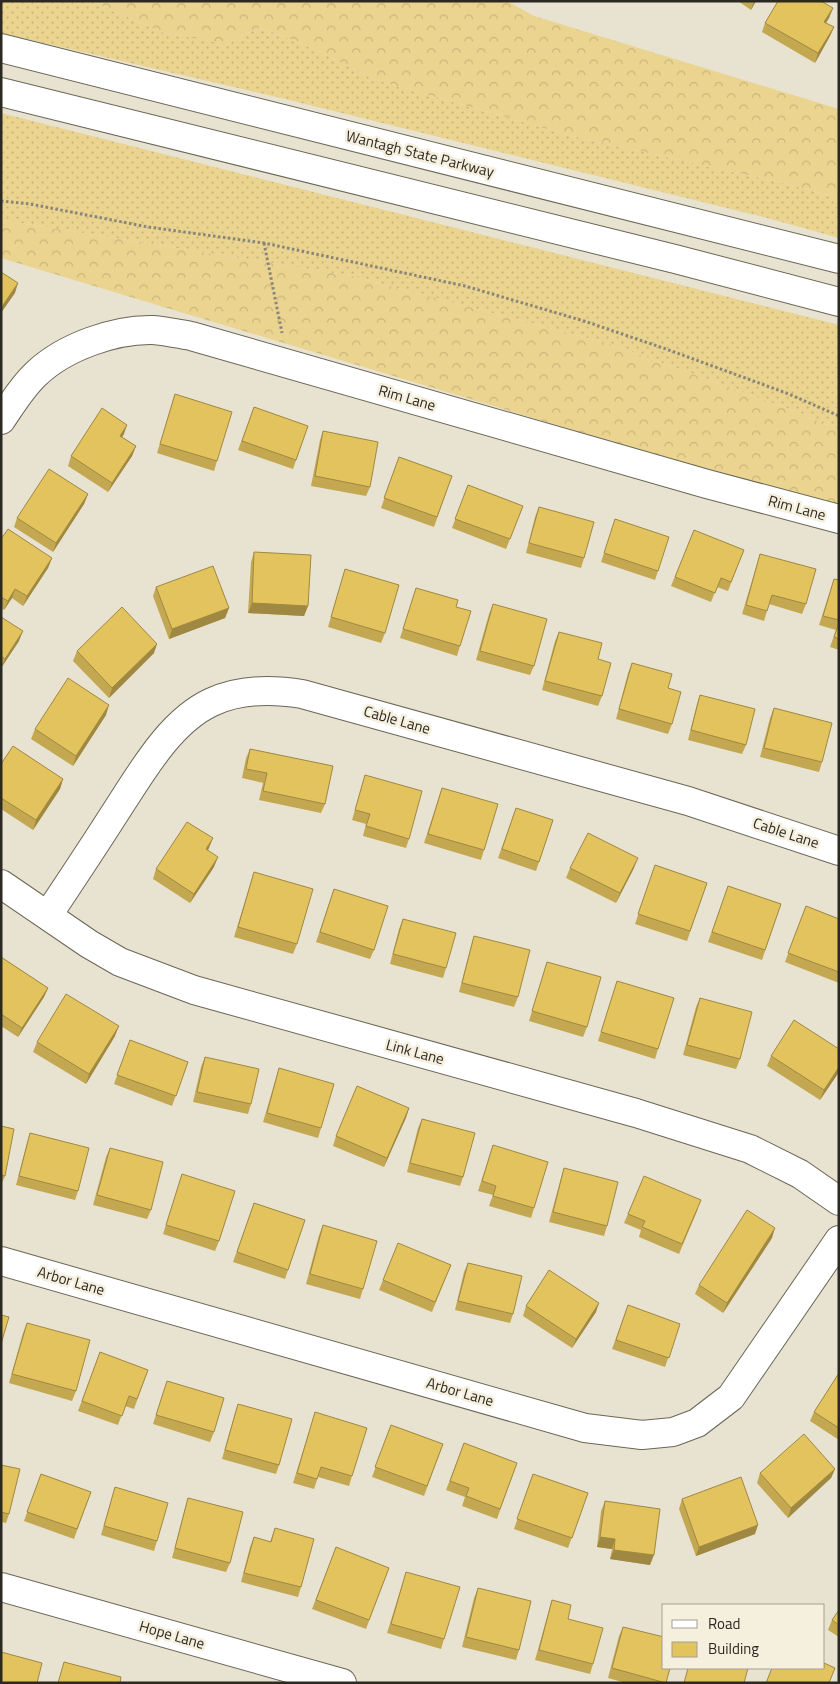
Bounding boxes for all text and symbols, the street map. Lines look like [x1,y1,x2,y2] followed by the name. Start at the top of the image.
[344,124,497,183] street label: Wantagh State Parkway
[376,378,439,417] street label: Rim Lane
[766,489,828,526] street label: Rim Lane
[361,699,433,740] street label: Cable Lane
[750,811,822,854] street label: Cable Lane
[383,1033,447,1070] street label: Link Lane
[35,1260,107,1301] street label: Arbor Lane
[424,1371,496,1412] street label: Arbor Lane
[662,1604,825,1669] legend
[708,1612,740,1635] text: Road
[137,1614,208,1655] street label: Hope Lane
[708,1637,759,1660] text: Building

